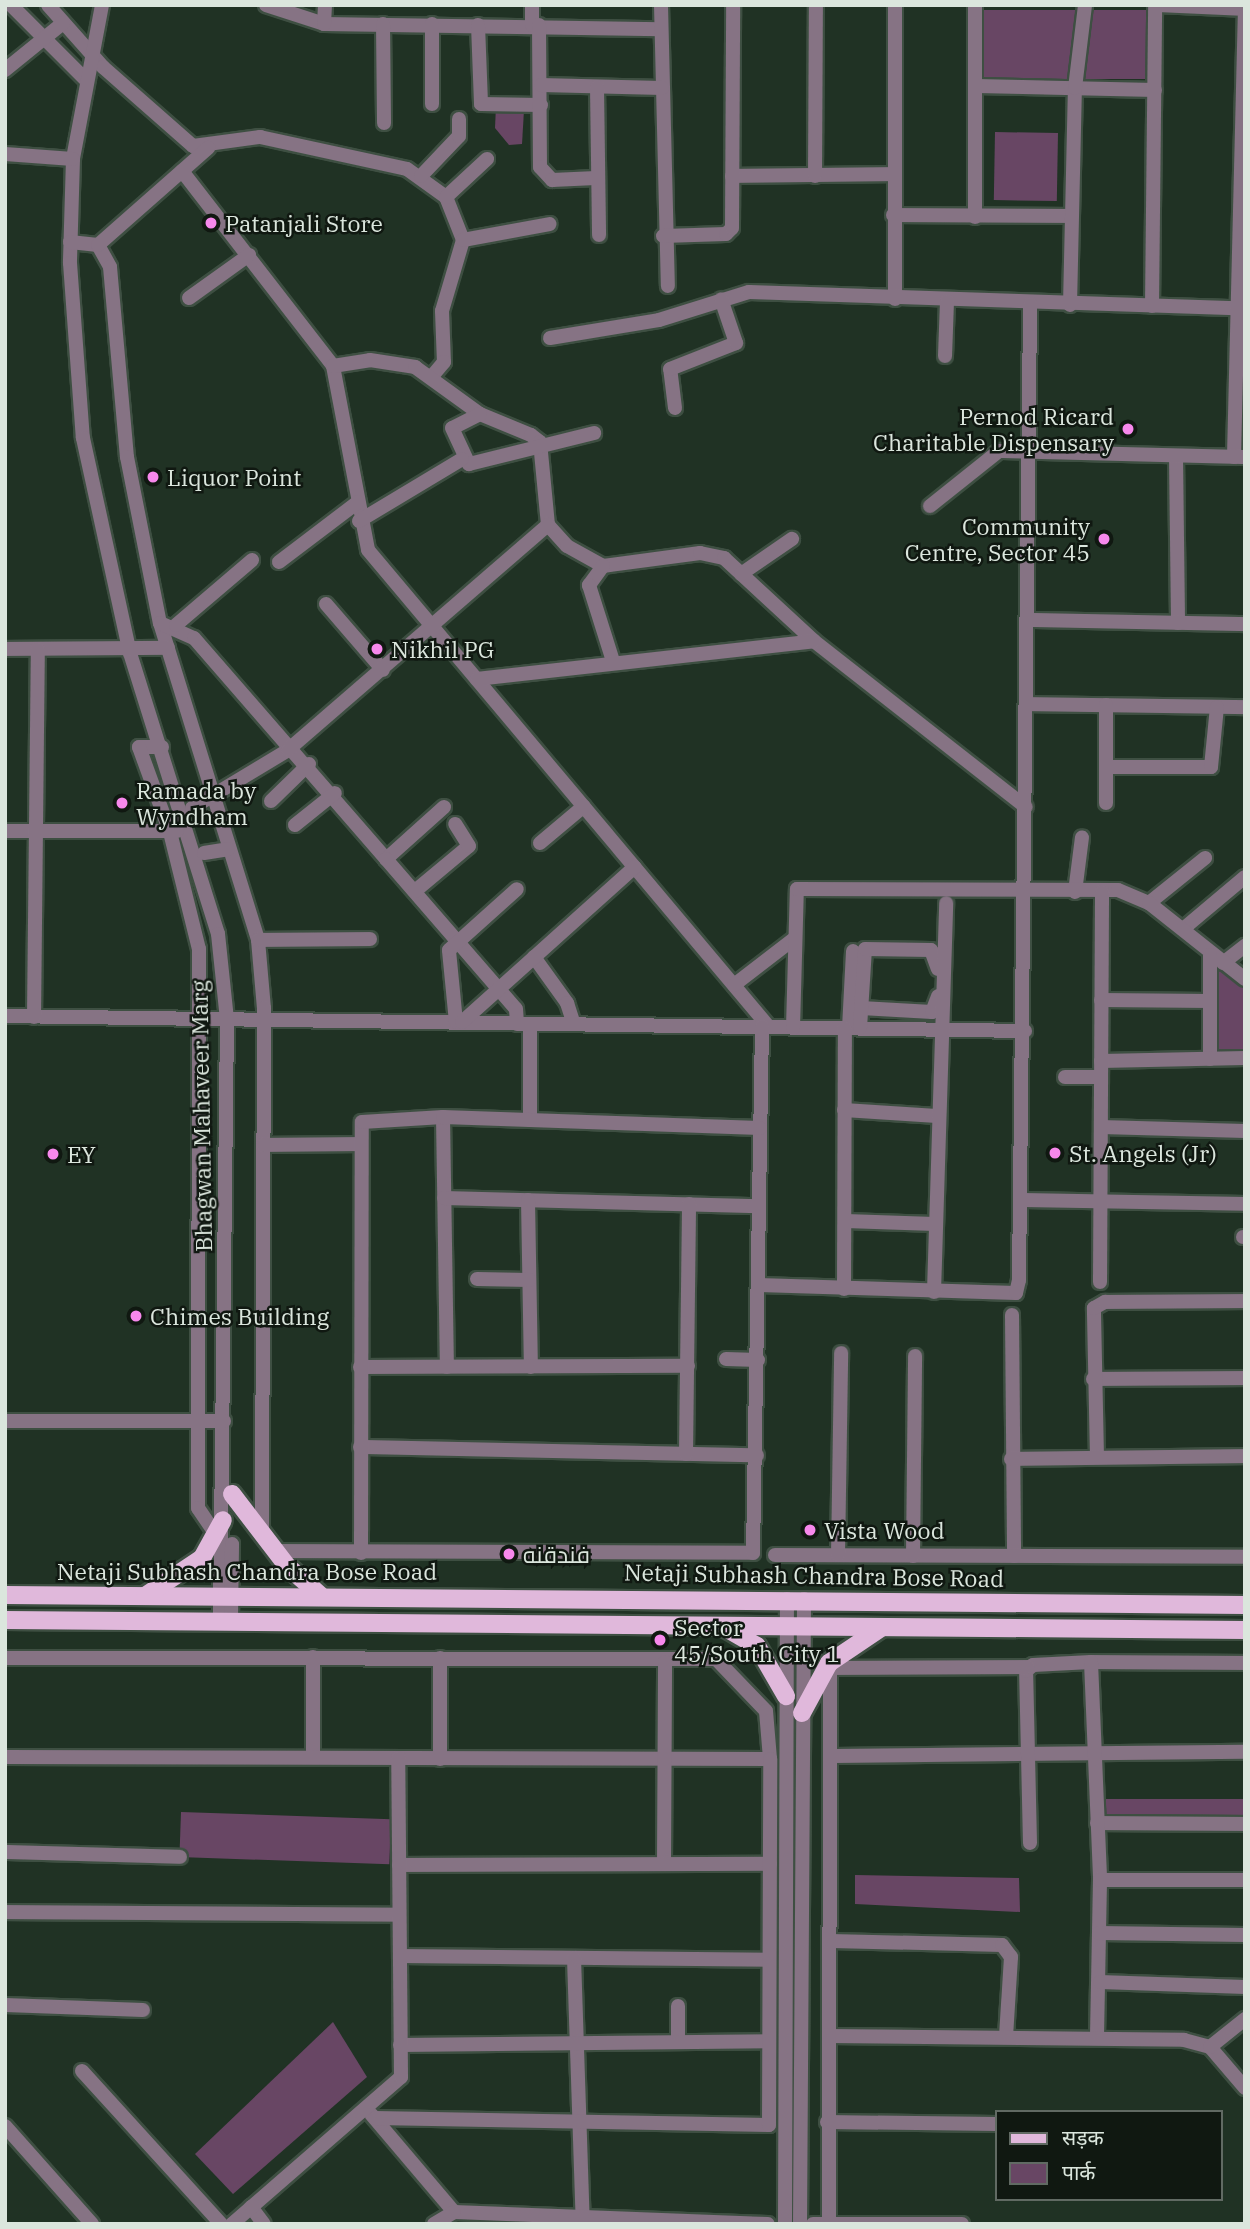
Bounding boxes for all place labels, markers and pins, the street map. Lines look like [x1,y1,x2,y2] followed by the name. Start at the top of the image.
[225,209,383,237] place label: Patanjali Store
[203,215,219,231] marker: Patanjali Store
[873,402,1114,456] place label: Pernod Ricard Charitable Dispensary
[1120,421,1136,437] marker: Pernod Ricard Charitable Dispensary
[167,463,301,491] place label: Liquor Point
[145,469,161,485] marker: Liquor Point
[905,512,1090,566] place label: Community Centre, Sector 45
[1096,531,1112,547] marker: Community Centre, Sector 45
[391,635,494,663] place label: Nikhil PG
[369,641,385,657] marker: Nikhil PG
[136,776,256,830] place label: Ramada by Wyndham
[114,795,130,811] marker: Ramada by Wyndham
[1069,1139,1217,1167] place label: St. Angels (Jr)
[67,1140,96,1168] place label: EY
[1047,1145,1063,1161] marker: St. Angels (Jr)
[45,1146,61,1162] marker: EY
[150,1302,329,1330] place label: Chimes Building
[128,1308,144,1324] marker: Chimes Building
[824,1516,945,1544] place label: Vista Wood
[802,1522,818,1538] marker: Vista Wood
[523,1540,590,1568] place label: فندقنه
[501,1546,517,1562] marker: فندقنه
[674,1613,840,1667] place label: Sector 45/South City 1
[652,1632,668,1648] marker: Sector 45/South City 1

